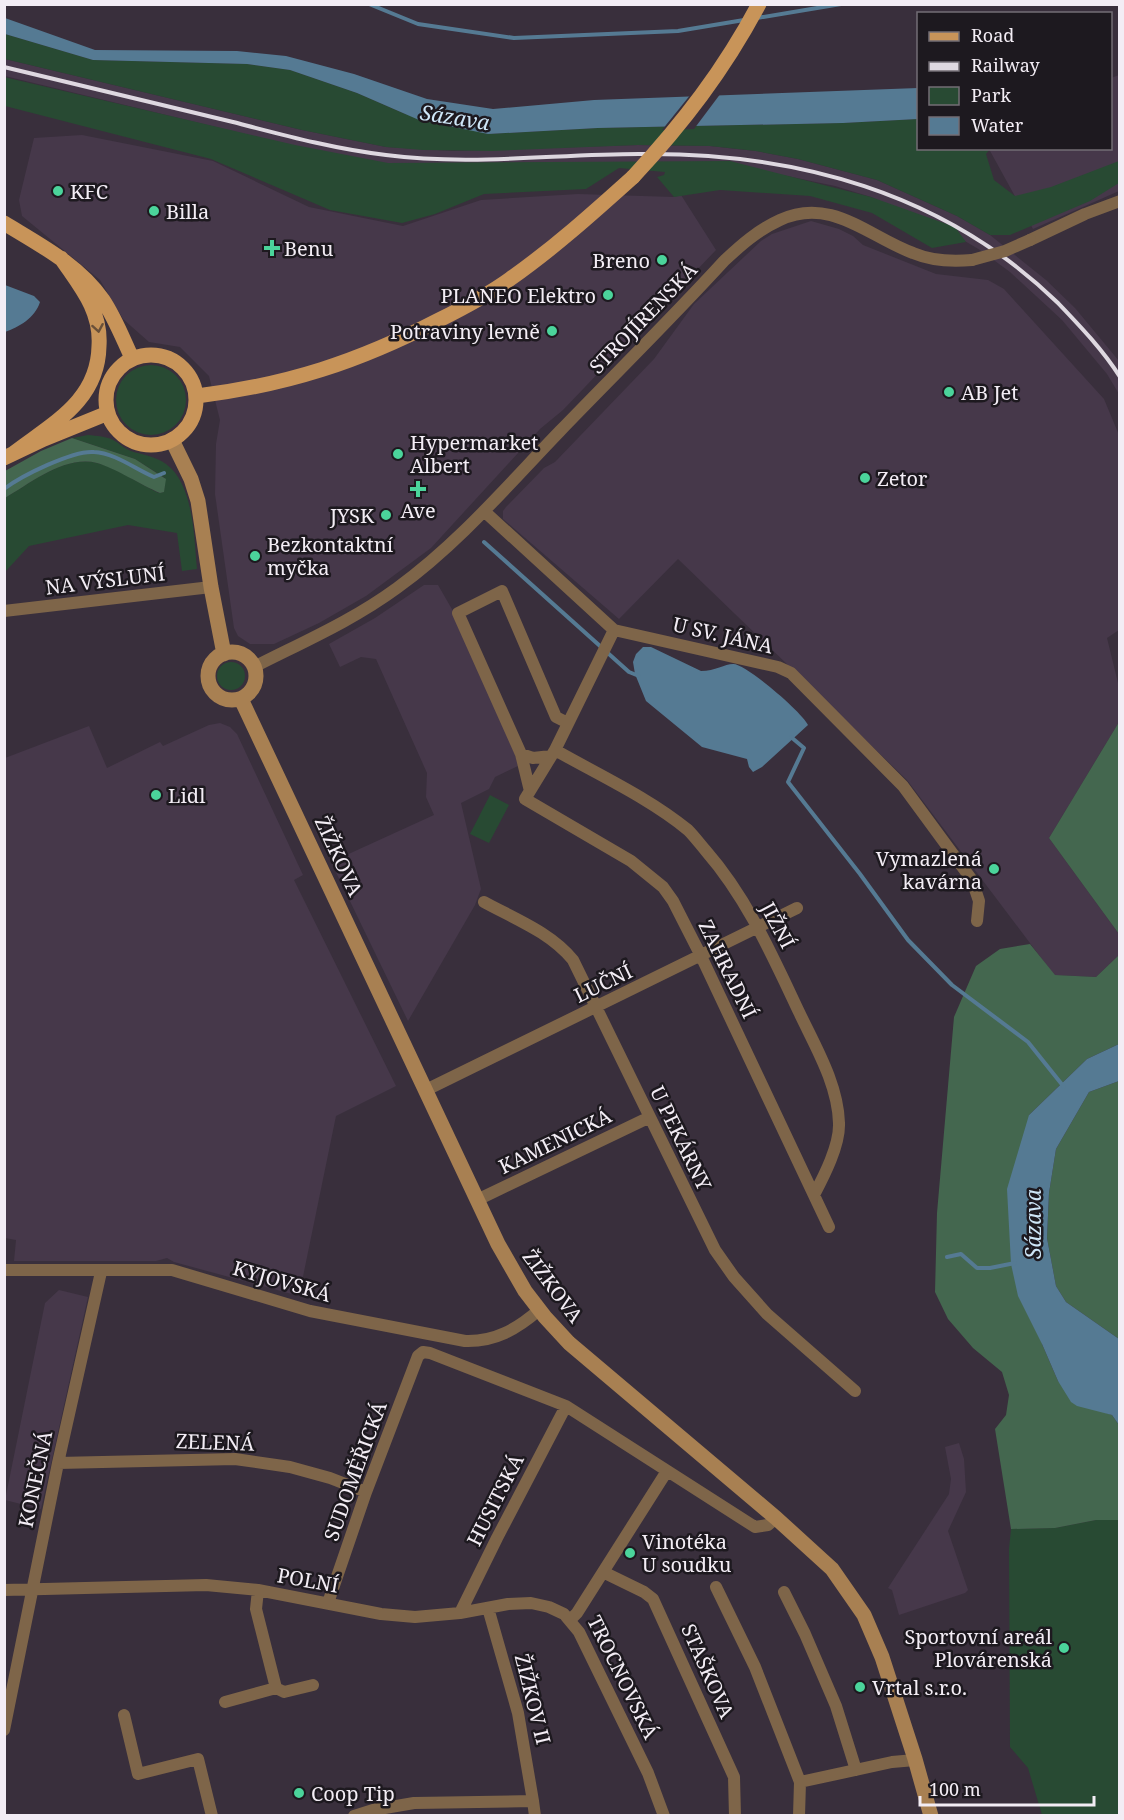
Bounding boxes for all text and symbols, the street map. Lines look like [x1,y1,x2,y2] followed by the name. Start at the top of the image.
[917,12,1112,150] legend
[971,23,1014,47] text: Road
[971,53,1041,77] text: Railway
[971,83,1011,107] text: Park
[418,98,493,136] water label: Sázava
[971,113,1024,137] text: Water
[70,178,108,205] place label: KFC
[51,184,65,198] marker: KFC
[166,198,209,225] place label: Billa
[147,204,161,218] marker: Billa
[284,235,334,262] place label: Benu
[265,241,279,255] marker: Benu
[592,247,650,274] place label: Breno
[655,253,669,267] marker: Breno
[583,256,704,379] street label: STROJÍRENSKÁ
[441,282,596,309] place label: PLANEO Elektro
[601,288,615,302] marker: PLANEO Elektro
[390,318,540,345] place label: Potraviny levně
[91,323,103,332] one-way arrow
[545,324,559,338] marker: Potraviny levně
[961,379,1018,406] place label: AB Jet
[942,385,956,399] marker: AB Jet
[410,429,538,479] place label: Hypermarket Albert
[391,447,405,461] marker: Hypermarket Albert
[877,465,928,492] place label: Zetor
[858,471,872,485] marker: Zetor
[411,482,425,496] marker: Ave
[400,497,436,524] place label: Ave
[329,502,375,529] place label: JYSK
[379,508,393,522] marker: JYSK
[267,531,394,581] place label: Bezkontaktní myčka
[248,549,262,563] marker: Bezkontaktní myčka
[44,559,166,601] street label: NA VÝSLUNÍ
[670,610,777,660] street label: U SV. JÁNA
[168,782,205,809] place label: Lidl
[149,788,163,802] marker: Lidl
[309,812,370,901] street label: ŽIŽKOVA
[876,845,982,895] place label: Vymazlená kavárna
[987,862,1001,876] marker: Vymazlená kavárna
[754,896,801,953] street label: JIŽNÍ
[693,915,763,1023] street label: ZAHRADNÍ
[569,957,637,1009] street label: LUČNÍ
[644,1081,718,1195] street label: U PEKÁRNY
[494,1102,617,1180] street label: KAMENICKÁ
[1019,1188,1047,1259] water label: Sázava
[517,1244,590,1329] street label: ŽIŽKOVA
[230,1254,335,1308] street label: KYJOVSKÁ
[317,1397,393,1545] street label: SUDOMĚŘICKÁ
[12,1427,59,1530] street label: KONEČNÁ
[175,1427,256,1457] street label: ZELENÁ
[460,1449,530,1551] street label: HUSITSKÁ
[642,1528,732,1578] place label: Vinotéka U soudku
[623,1546,637,1560] marker: Vinotéka U soudku
[275,1561,341,1599] street label: POLNÍ
[581,1611,665,1744] street label: TROCNOVSKÁ
[675,1620,741,1723] street label: STAŠKOVA
[904,1623,1052,1673] place label: Sportovní areál Plovárenská
[1057,1641,1071,1655] marker: Sportovní areál Plovárenská
[509,1651,557,1747] street label: ŽIŽKOV II
[872,1674,967,1701] place label: Vrtal s.r.o.
[853,1680,867,1694] marker: Vrtal s.r.o.
[920,1769,1094,1807] scale bar
[929,1777,981,1801] text: 100 m
[311,1780,395,1807] place label: Coop Tip
[292,1786,306,1800] marker: Coop Tip

